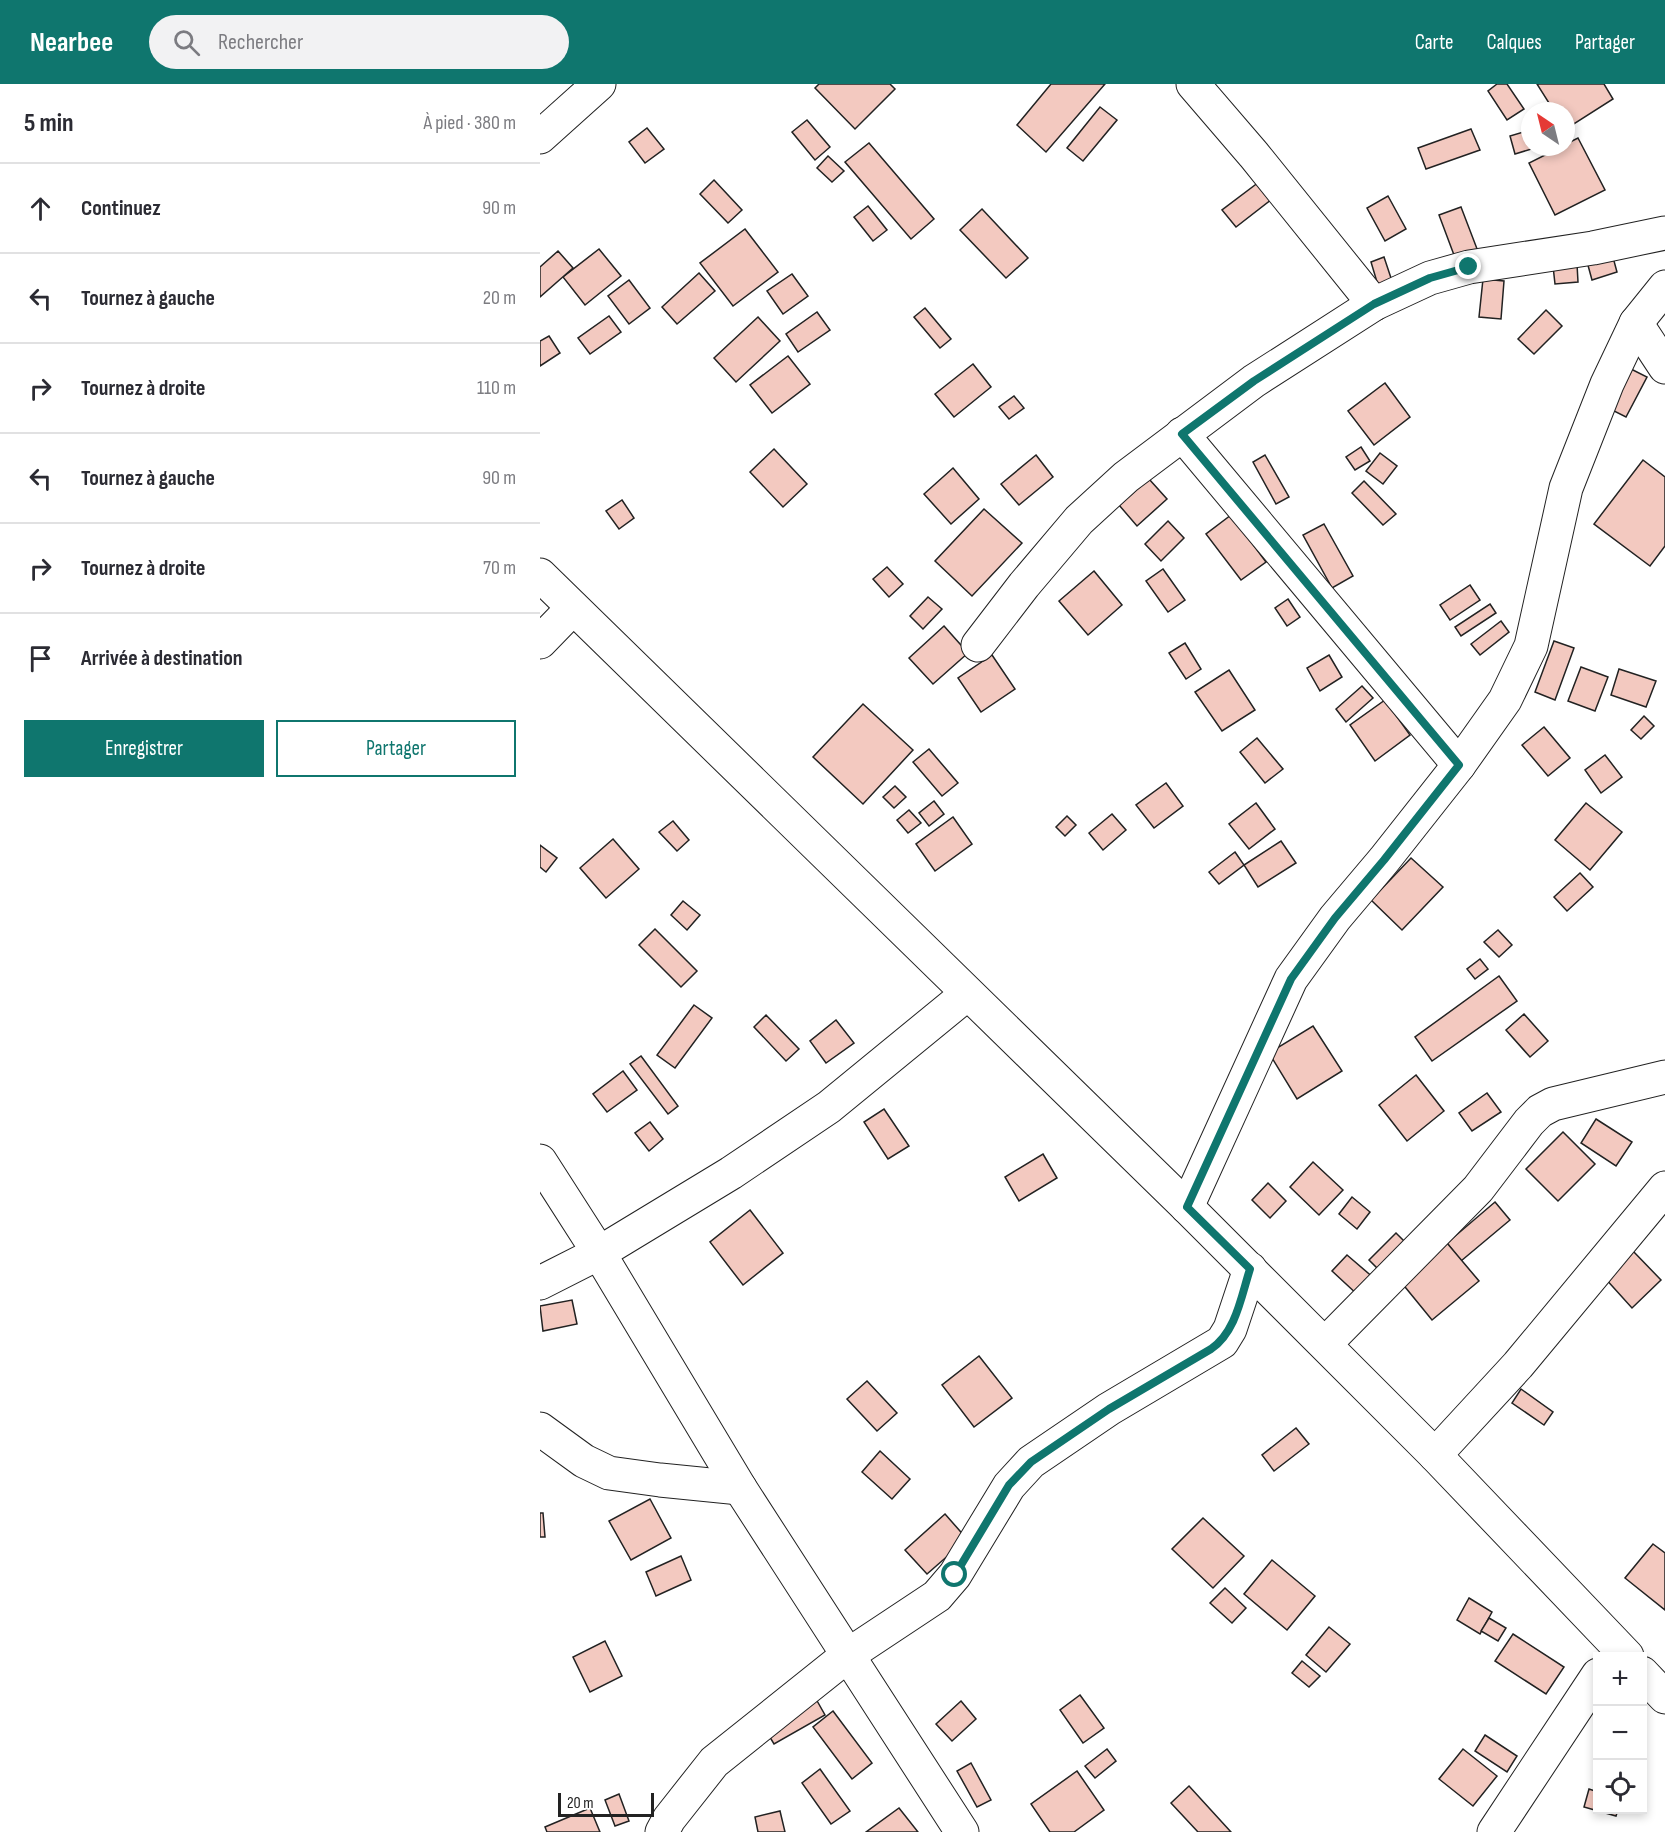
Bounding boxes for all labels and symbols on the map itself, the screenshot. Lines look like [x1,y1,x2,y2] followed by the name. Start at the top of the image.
[1521,102,1575,156] north arrow
[1455,253,1481,279] route end
[941,1561,967,1587] route start
[558,1790,654,1818] scale bar

